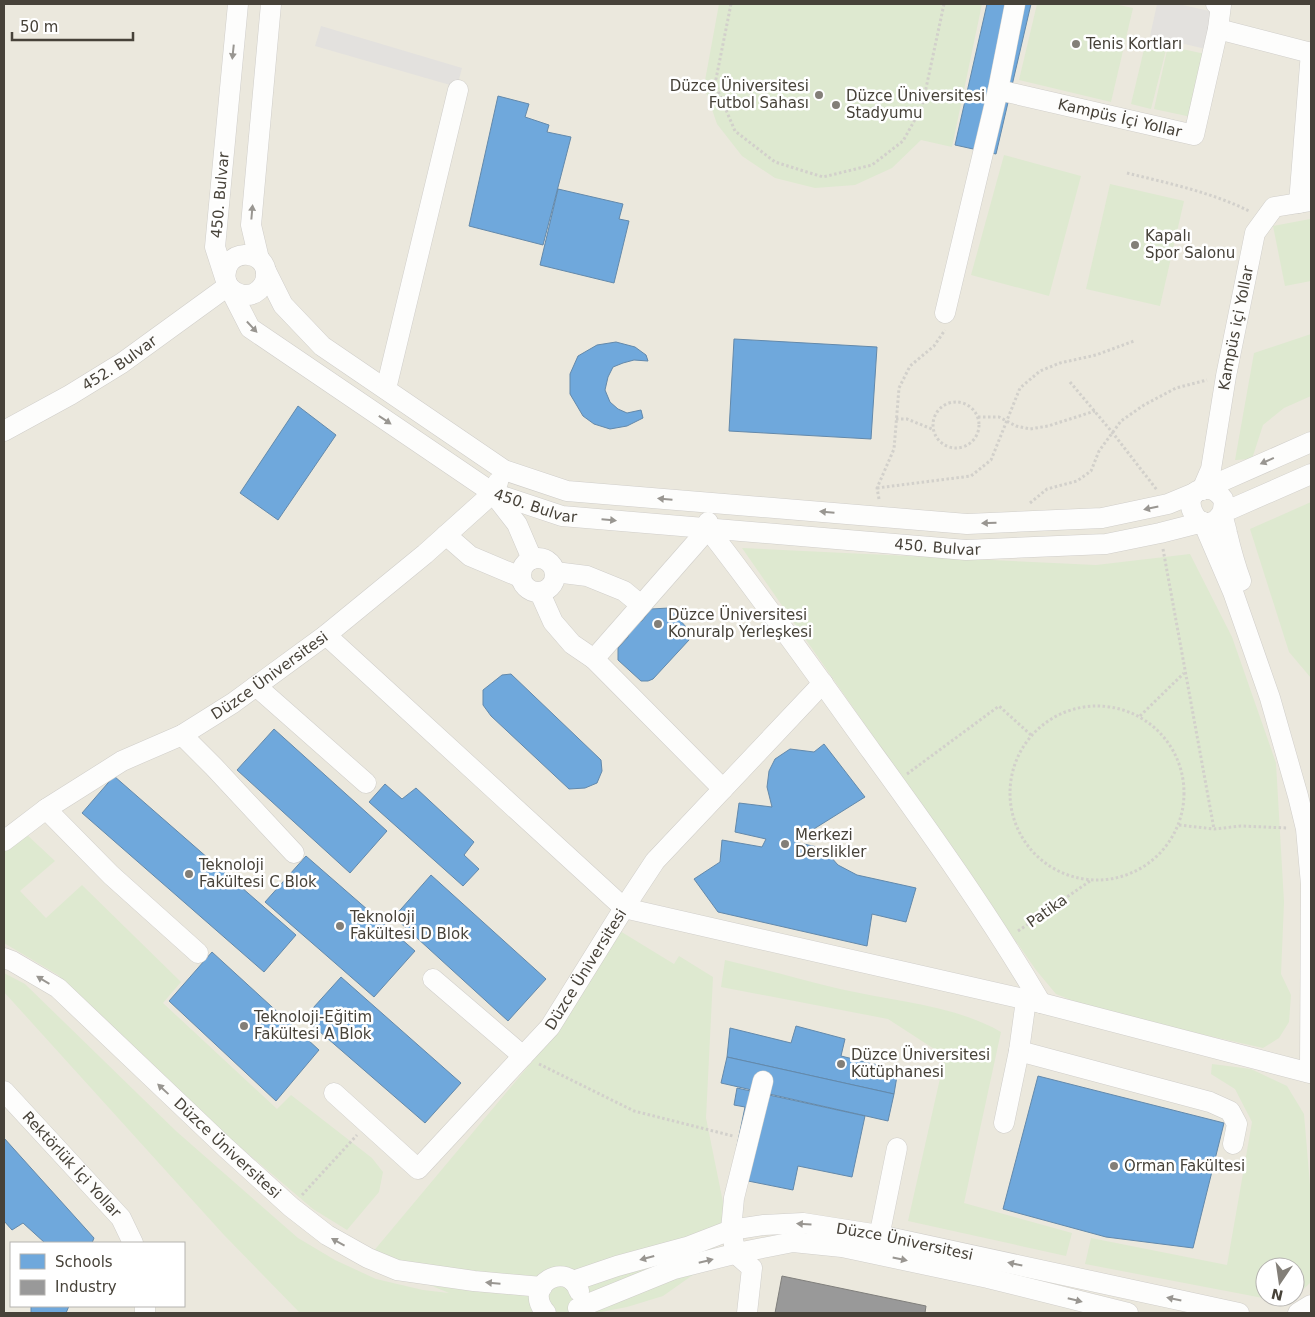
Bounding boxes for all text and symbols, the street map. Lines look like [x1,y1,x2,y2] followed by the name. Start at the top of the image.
[12,10,134,42] scale bar
[20,18,58,36] text: 50 m
[1085,35,1182,53] place label: Tenis Kortları
[1070,38,1082,50] marker: Tenis Kortları
[229,45,237,61] one-way arrow
[670,76,809,112] place label: Düzce Üniversitesi Futbol Sahası
[846,86,985,122] place label: Düzce Üniversitesi Stadyumu
[813,89,825,101] marker: Düzce Üniversitesi Futbol Sahası
[1056,95,1184,141] street label: Kampüs İçi Yollar
[830,99,842,111] marker: Düzce Üniversitesi Stadyumu
[207,150,233,239] street label: 450. Bulvar
[249,203,257,219] one-way arrow
[1145,227,1235,262] place label: Kapalı Spor Salonu
[1129,239,1141,251] marker: Kapalı Spor Salonu
[1215,263,1257,392] street label: Kampüs içi Yollar
[247,321,258,333] one-way arrow
[79,331,161,394] street label: 452. Bulvar
[379,415,392,425] one-way arrow
[1260,458,1274,466] one-way arrow
[492,485,579,526] street label: 450. Bulvar
[657,495,673,503] one-way arrow
[1143,504,1158,512] one-way arrow
[819,508,835,516] one-way arrow
[601,516,617,524] one-way arrow
[981,519,997,527] one-way arrow
[894,535,982,559] street label: 450. Bulvar
[668,605,812,641] place label: Düzce Üniversitesi Konuralp Yerleşkesi
[652,618,664,630] marker: Düzce Üniversitesi Konuralp Yerleşkesi
[208,628,331,723] street label: Düzce Üniversitesi
[795,826,867,861] place label: Merkezi Derslikler
[779,838,791,850] marker: Merkezi Derslikler
[198,856,317,891] place label: Teknoloji Fakültesi C Blok
[183,868,195,880] marker: Teknoloji Fakültesi C Blok
[1023,891,1071,931] street label: Patika
[541,905,630,1033] street label: Düzce Üniversitesi
[349,908,469,943] place label: Teknoloji Fakültesi D Blok
[334,920,346,932] marker: Teknoloji Fakültesi D Blok
[37,975,50,984] one-way arrow
[253,1008,372,1043] place label: Teknoloji-Eğitim Fakültesi A Blok
[238,1020,250,1032] marker: Teknoloji-Eğitim Fakültesi A Blok
[851,1045,990,1081] place label: Düzce Üniversitesi Kütüphanesi
[835,1058,847,1070] marker: Düzce Üniversitesi Kütüphanesi
[158,1083,170,1095] one-way arrow
[170,1094,284,1202] street label: Düzce Üniversitesi
[18,1108,126,1222] street label: Rektörlük İçi Yollar
[1124,1157,1245,1175] place label: Orman Fakültesi
[1108,1160,1120,1172] marker: Orman Fakültesi
[835,1219,975,1264] street label: Düzce Üniversitesi
[796,1220,812,1228] one-way arrow
[331,1237,345,1246] one-way arrow
[10,1242,185,1307] legend
[55,1253,113,1271] text: Schools
[639,1254,655,1262] one-way arrow
[892,1256,908,1264] one-way arrow
[698,1257,713,1265] one-way arrow
[1255,1257,1305,1307] north arrow
[1007,1260,1023,1268] one-way arrow
[55,1278,117,1296] text: Industry
[485,1278,501,1286] one-way arrow
[1270,1286,1285,1304] text: N
[1167,1295,1182,1303] one-way arrow
[1067,1296,1082,1304] one-way arrow

